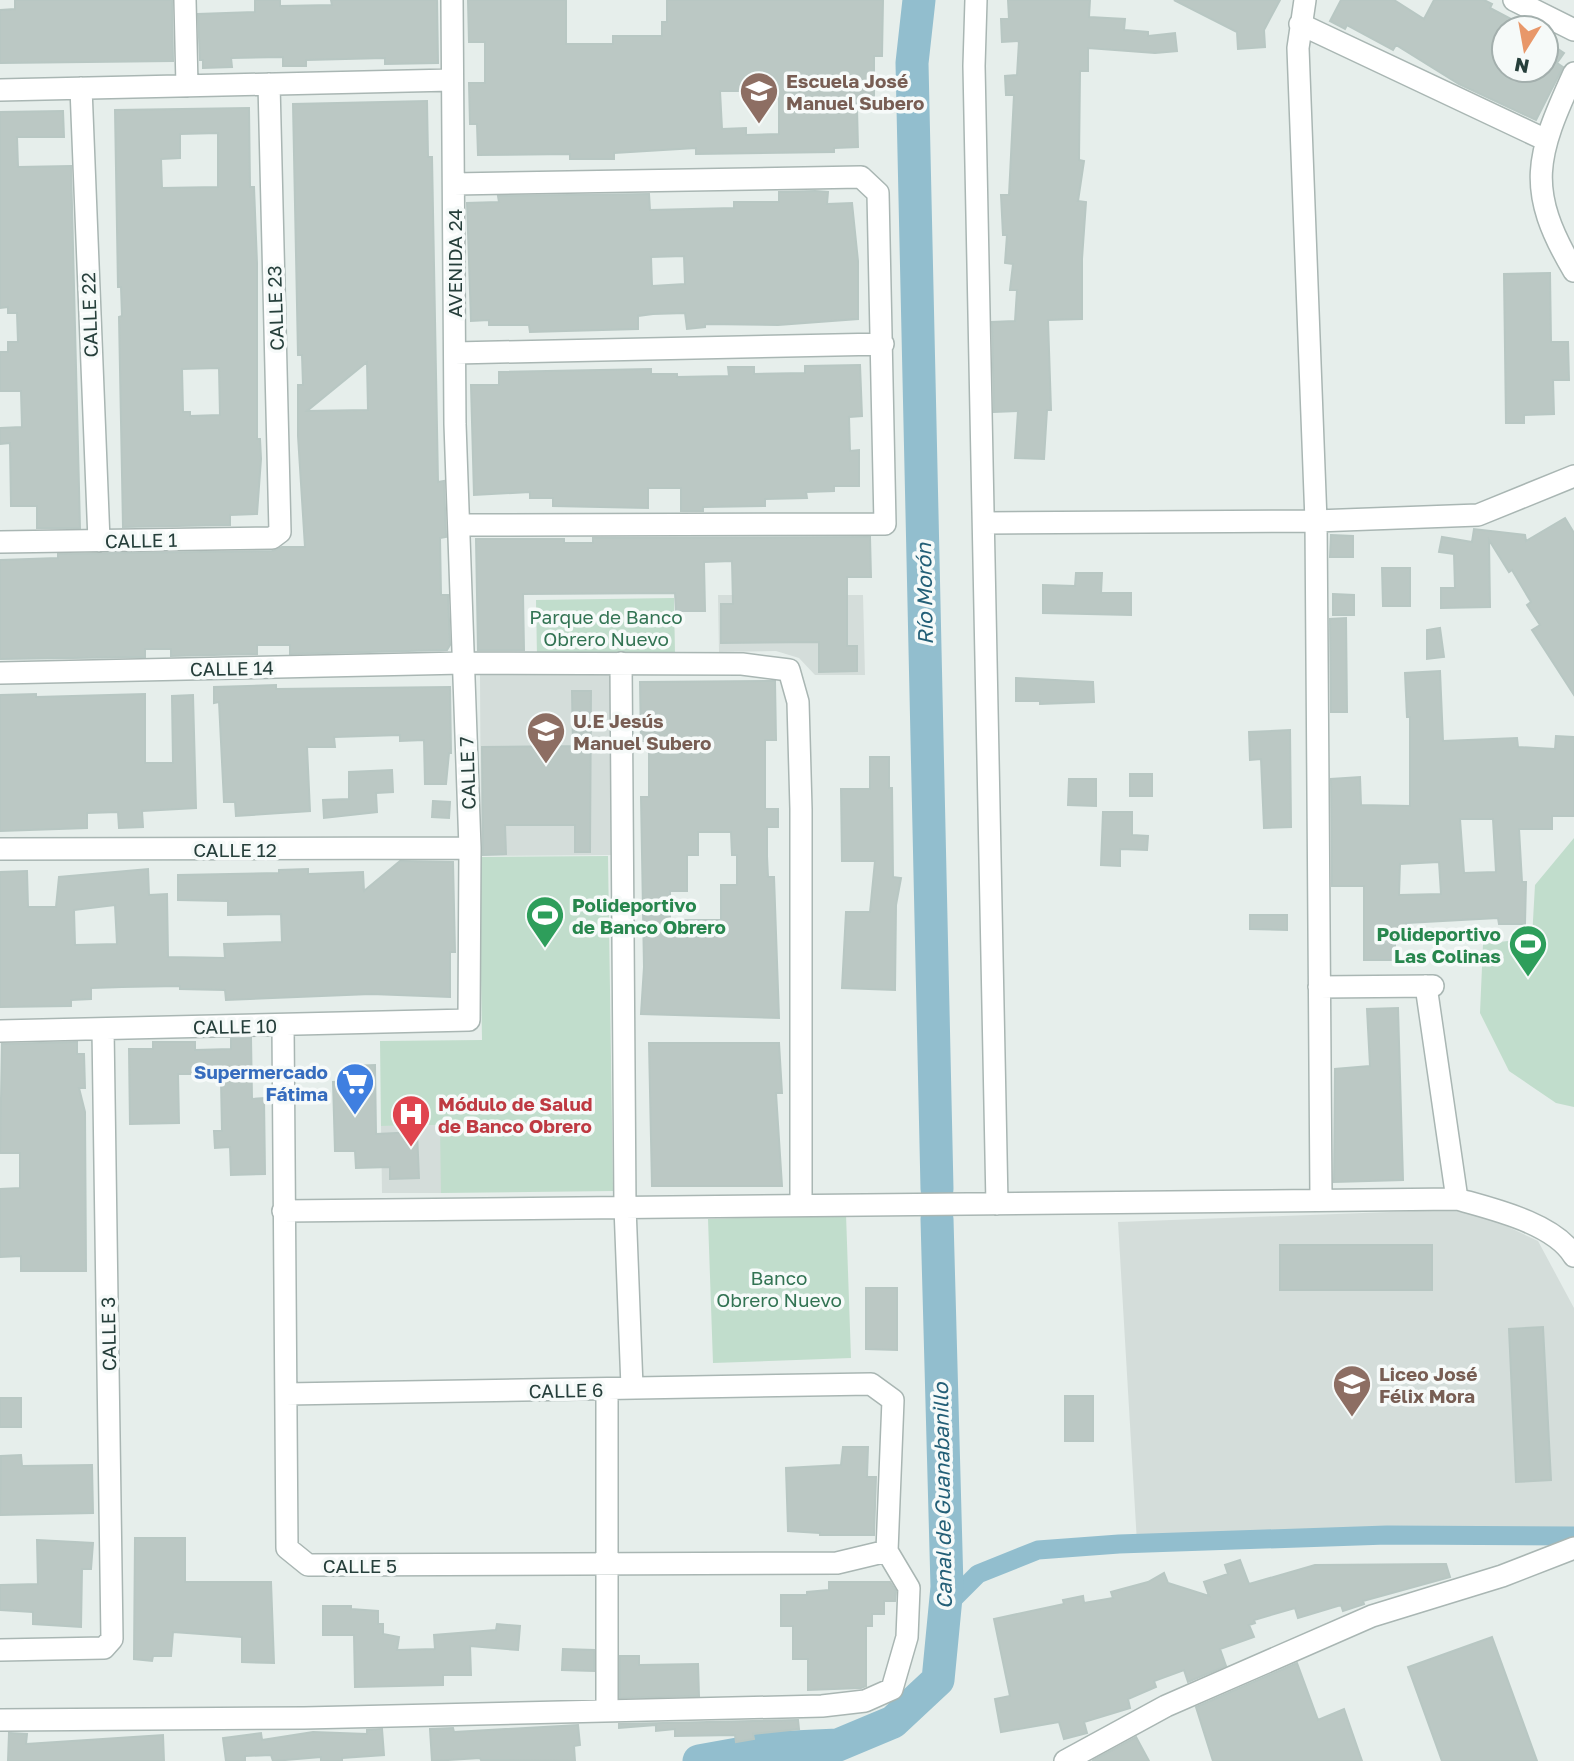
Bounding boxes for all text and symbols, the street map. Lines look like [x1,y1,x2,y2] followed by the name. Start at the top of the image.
[1490,14,1560,84] north arrow
[1512,54,1531,79] text: N
[786,69,925,114] place label: Escuela José Manuel Subero
[738,70,780,125] school or university icon: Escuela José Manuel Subero
[443,209,466,317] street label: AVENIDA 24
[262,265,288,351] street label: CALLE 23
[76,272,102,358] street label: CALLE 22
[105,528,177,552] street label: CALLE 1
[910,542,938,645] water label: Río Morón
[529,605,683,650] park label: Parque de Banco Obrero Nuevo
[190,656,274,680] street label: CALLE 14
[573,709,712,754] place label: U.E Jesús Manuel Subero
[525,710,567,765] school or university icon: U.E Jesús Manuel Subero
[454,736,480,810] street label: CALLE 7
[193,838,277,861] street label: CALLE 12
[572,893,726,938] place label: Polideportivo de Banco Obrero
[524,894,566,949] sports icon: Polideportivo de Banco Obrero
[1376,922,1501,967] place label: Polideportivo Las Colinas
[1507,923,1549,978] sports icon: Polideportivo Las Colinas
[193,1014,277,1038] street label: CALLE 10
[194,1060,328,1105] place label: Supermercado Fátima
[334,1061,376,1116] supermarket icon: Supermercado Fátima
[438,1092,592,1137] place label: Módulo de Salud de Banco Obrero
[390,1093,432,1148] hospital icon: Módulo de Salud de Banco Obrero
[716,1266,842,1311] park label: Banco Obrero Nuevo
[96,1297,120,1371] street label: CALLE 3
[1379,1362,1477,1407] place label: Liceo José Félix Mora
[1331,1363,1373,1418] school or university icon: Liceo José Félix Mora
[528,1378,604,1402] street label: CALLE 6
[927,1381,957,1609] water label: Canal de Guanabanillo
[323,1554,397,1577] street label: CALLE 5

